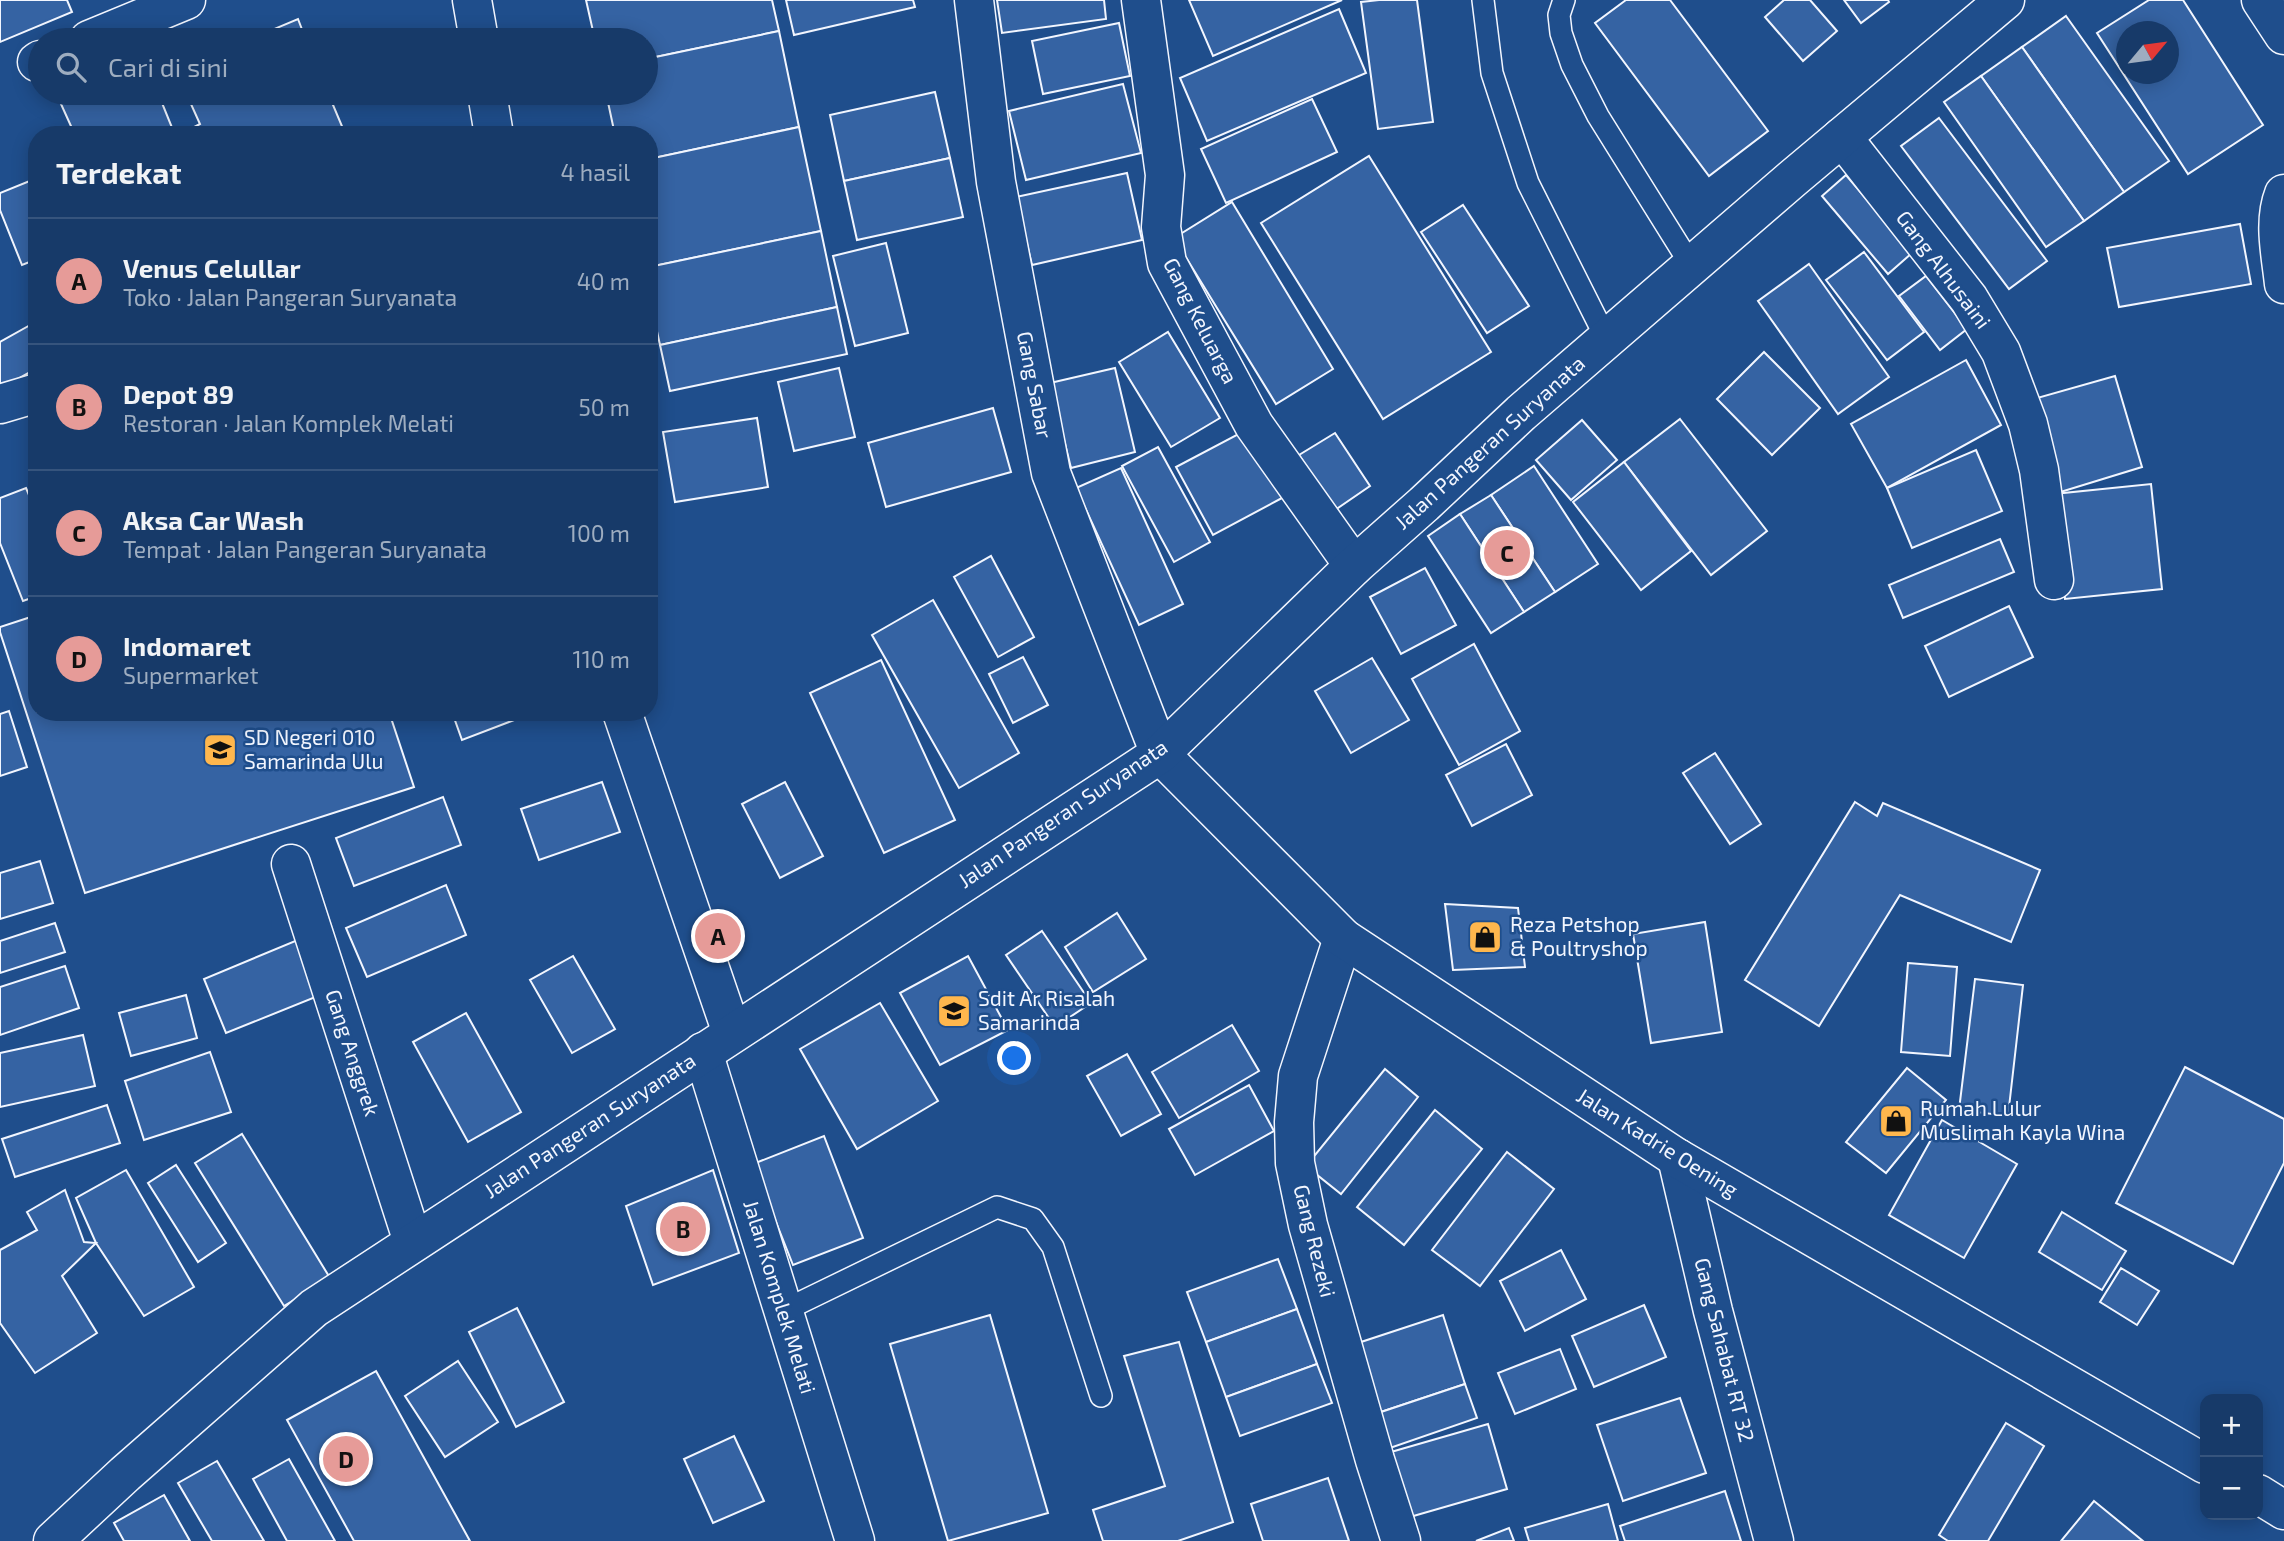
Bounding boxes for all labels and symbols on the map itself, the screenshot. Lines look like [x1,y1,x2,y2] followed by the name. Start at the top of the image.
[2116,21,2179,84] north arrow
[1892,205,1997,333] street label: Gang Alhusaini
[1159,253,1244,387] street label: Gang Keluarga
[1013,329,1058,441] street label: Gang Sabar
[1389,350,1589,534] street label: Jalan Pangeran Suryanata
[1484,527,1530,579] pin: C
[244,724,384,773] place label: SD Negeri 010 Samarinda Ulu
[201,731,239,769] school or university icon: SD Negeri 010 Samarinda Ulu
[953,733,1172,892] street label: Jalan Pangeran Suryanata
[695,910,741,962] pin: A
[1510,911,1648,960] place label: Reza Petshop & Poultryshop
[1466,918,1504,956] shop icon: Reza Petshop & Poultryshop
[978,985,1115,1034] place label: Sdit Ar Risalah Samarinda
[321,986,386,1119] street label: Gang Anggrek
[935,992,973,1030] school or university icon: Sdit Ar Risalah Samarinda
[997,1041,1031,1075] your location
[479,1047,700,1203] street label: Jalan Pangeran Suryanata
[1573,1082,1743,1202] street label: Jalan Kadrie Oening
[1920,1095,2125,1144] place label: Rumah Lulur Muslimah Kayla Wina
[1877,1102,1915,1140] shop icon: Rumah Lulur Muslimah Kayla Wina
[1289,1182,1342,1300] street label: Gang Rezeki
[739,1197,822,1396] street label: Jalan Komplek Melati
[660,1203,706,1255] pin: B
[1690,1255,1760,1444] street label: Gang Sahabat RT 32
[323,1433,369,1485] pin: D

